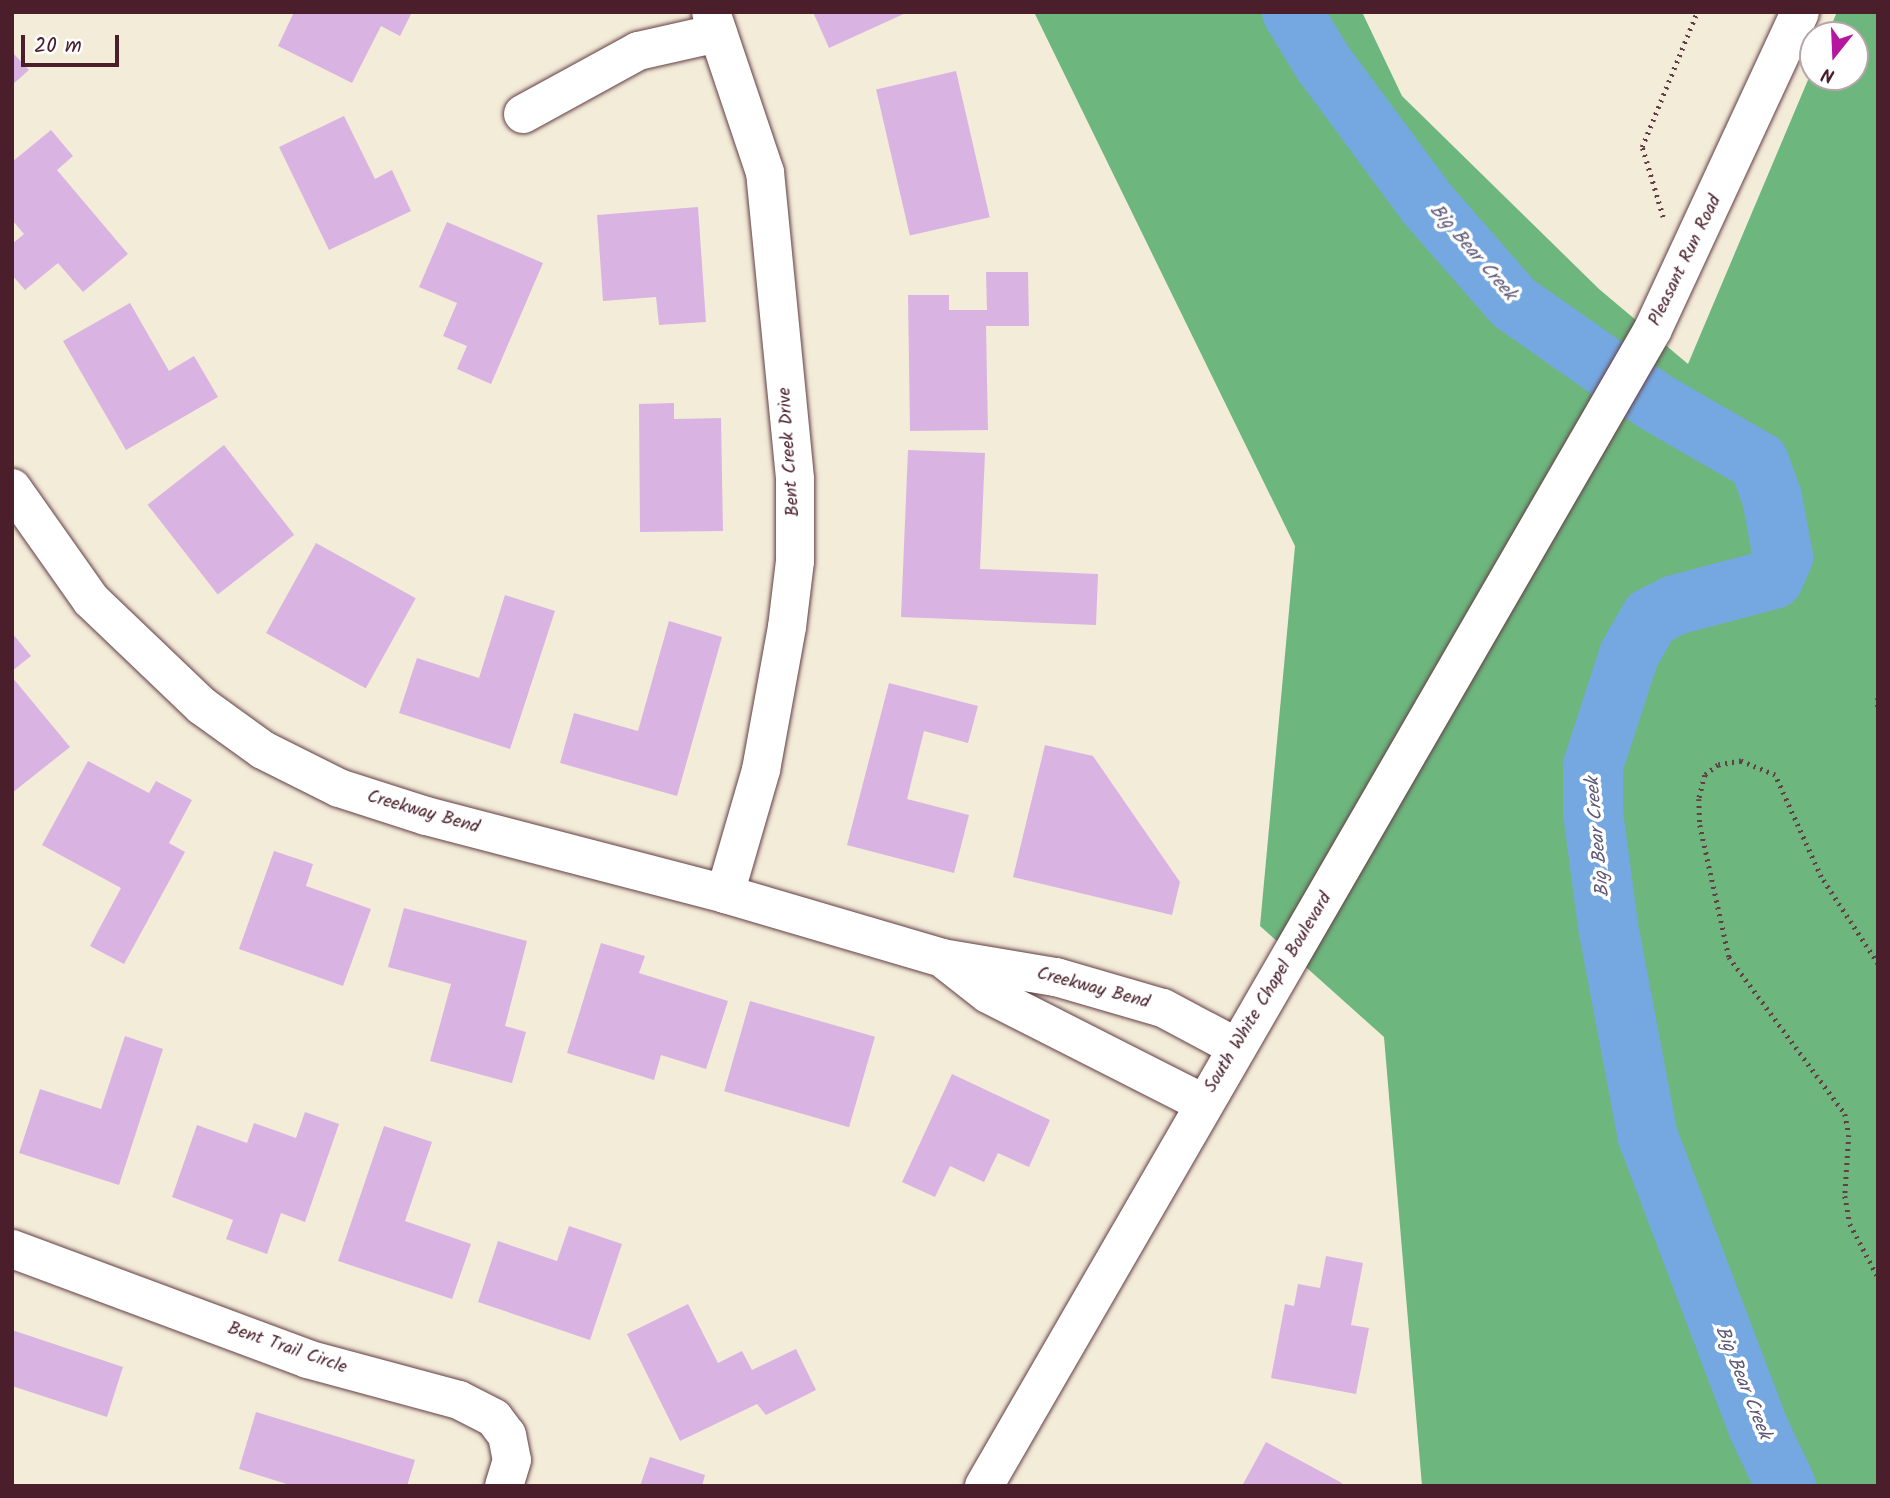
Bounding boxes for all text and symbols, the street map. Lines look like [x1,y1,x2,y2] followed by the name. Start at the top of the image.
[24,21,122,65] scale bar
[1799,21,1869,91] north arrow
[34,30,82,63] text: 20 m
[1818,58,1838,90] text: N
[1645,192,1727,330] street label: Pleasant Run Road
[1424,200,1520,306] water label: Big Bear Creek
[775,387,805,517] street label: Bent Creek Drive
[1582,776,1616,898] water label: Big Bear Creek
[364,787,482,839] street label: Creekway Bend
[1201,889,1337,1097] street label: South White Chapel Boulevard
[1034,964,1152,1014] street label: Creekway Bend
[224,1318,350,1380] street label: Bent Trail Circle
[1709,1323,1775,1443] water label: Big Bear Creek

